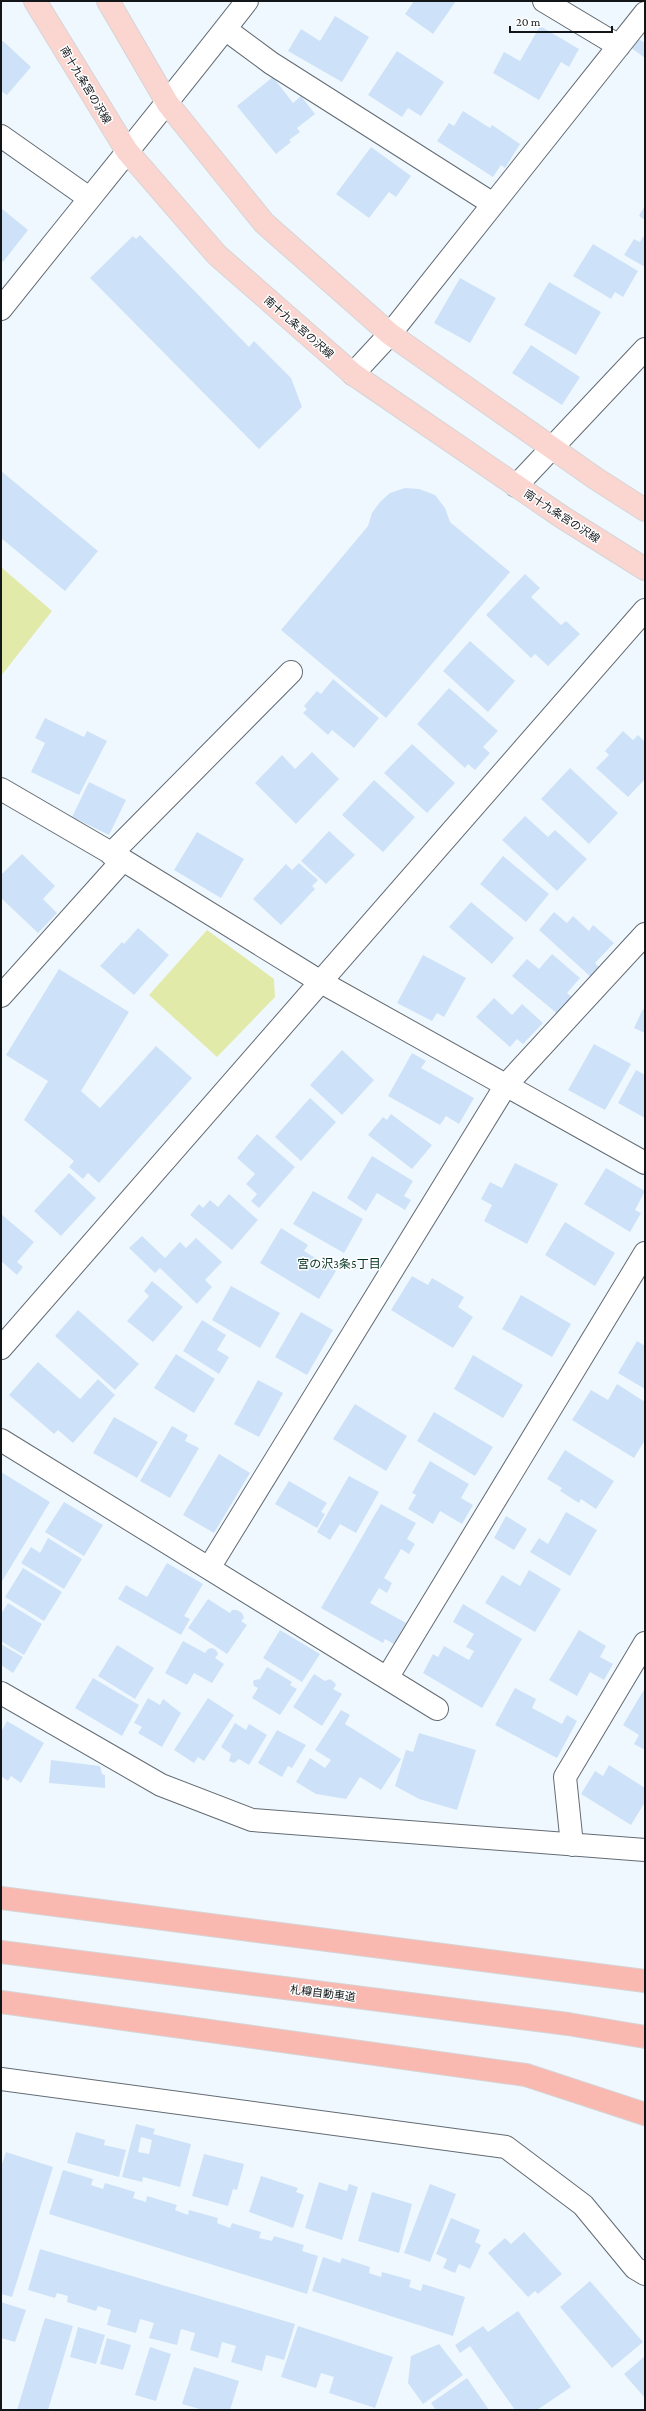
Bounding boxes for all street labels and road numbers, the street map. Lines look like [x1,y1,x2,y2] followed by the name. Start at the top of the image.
[58,44,114,126] street label: 南十九条宮の沢線
[262,294,336,360] street label: 南十九条宮の沢線
[522,487,602,545] street label: 南十九条宮の沢線
[290,1983,356,2003] street label: 札樽自動車道

